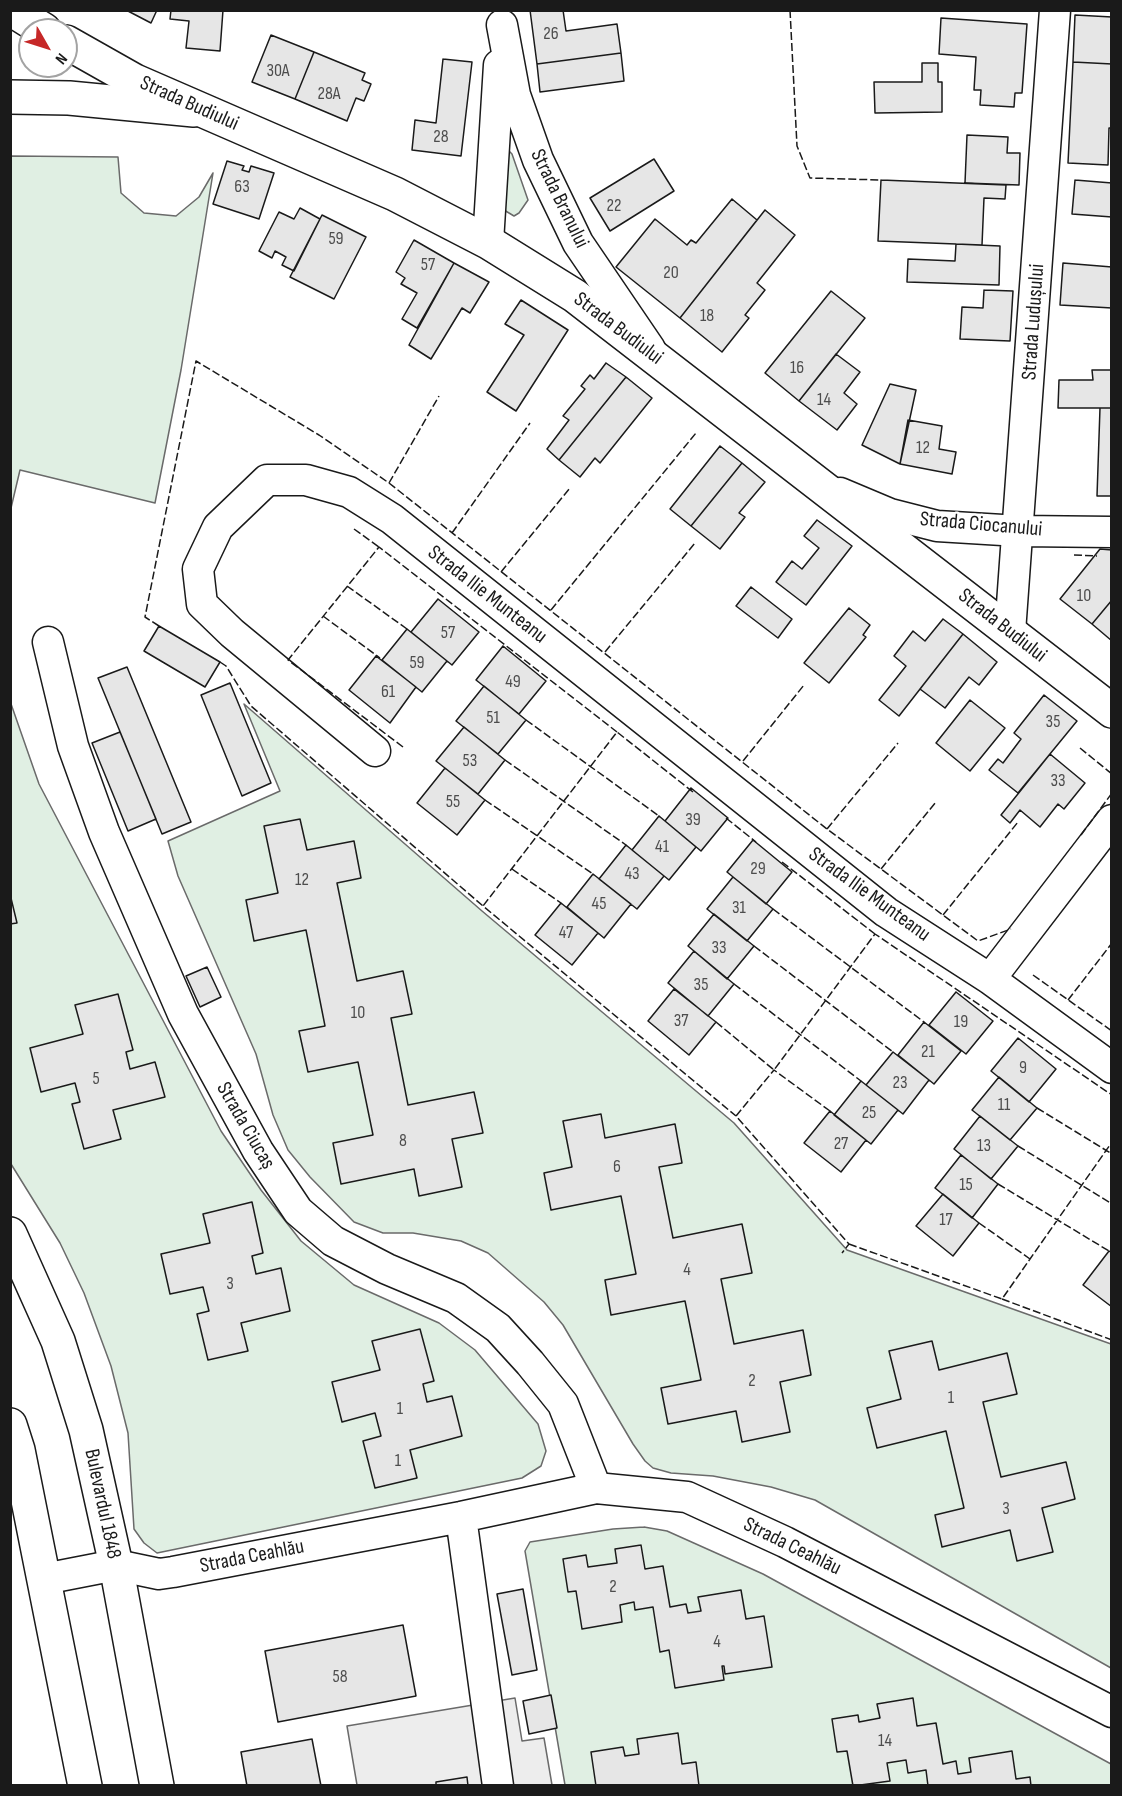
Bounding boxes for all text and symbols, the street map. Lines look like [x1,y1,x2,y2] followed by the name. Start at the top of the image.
[18,18,78,78] north arrow
[543,23,559,45] house number: 26
[51,49,71,68] text: N
[266,60,290,82] house number: 30A
[136,71,242,137] street label: Strada Budiului
[317,83,341,105] house number: 28A
[433,126,449,148] house number: 28
[524,145,594,253] street label: Strada Branului
[234,176,250,198] house number: 63
[607,195,621,217] house number: 22
[328,228,344,250] house number: 59
[421,254,435,276] house number: 57
[663,262,679,284] house number: 20
[1017,263,1051,381] street label: Strada Ludușului
[568,287,668,371] street label: Strada Budiului
[700,305,714,327] house number: 18
[790,357,804,379] house number: 16
[817,389,831,411] house number: 14
[916,437,930,459] house number: 12
[919,507,1043,543] street label: Strada Ciocanului
[422,541,552,649] street label: Strada Ilie Munteanu
[953,584,1051,668] street label: Strada Budiului
[1077,585,1091,607] house number: 10
[441,622,455,644] house number: 57
[409,652,425,674] house number: 59
[505,671,521,693] house number: 49
[381,681,395,703] house number: 61
[486,707,500,729] house number: 51
[1046,711,1060,733] house number: 35
[463,750,477,772] house number: 53
[1050,770,1066,792] house number: 33
[446,791,460,813] house number: 55
[685,809,701,831] house number: 39
[655,836,669,858] house number: 41
[803,842,935,948] street label: Strada Ilie Munteanu
[750,858,766,880] house number: 29
[624,863,640,885] house number: 43
[295,869,309,891] house number: 12
[592,893,606,915] house number: 45
[732,897,746,919] house number: 31
[559,922,573,944] house number: 47
[711,937,727,959] house number: 33
[694,974,708,996] house number: 35
[351,1002,365,1024] house number: 10
[674,1010,688,1032] house number: 37
[954,1011,968,1033] house number: 19
[921,1041,935,1063] house number: 21
[1019,1057,1027,1079] house number: 9
[92,1068,100,1090] house number: 5
[893,1072,907,1094] house number: 23
[210,1078,280,1174] street label: Strada Ciucaș
[998,1094,1010,1116] house number: 11
[862,1102,876,1124] house number: 25
[399,1130,407,1152] house number: 8
[834,1133,848,1155] house number: 27
[977,1135,991,1157] house number: 13
[613,1156,621,1178] house number: 6
[959,1174,973,1196] house number: 15
[939,1209,953,1231] house number: 17
[683,1259,691,1281] house number: 4
[226,1273,234,1295] house number: 3
[748,1370,756,1392] house number: 2
[948,1387,954,1409] house number: 1
[397,1398,403,1420] house number: 1
[78,1447,126,1561] street label: Bulevardul 1848
[395,1450,401,1472] house number: 1
[1002,1498,1010,1520] house number: 3
[739,1513,845,1581] street label: Strada Ceahlău
[198,1535,306,1579] street label: Strada Ceahlău
[609,1576,617,1598] house number: 2
[713,1631,721,1653] house number: 4
[332,1666,348,1688] house number: 58
[878,1730,892,1752] house number: 14

